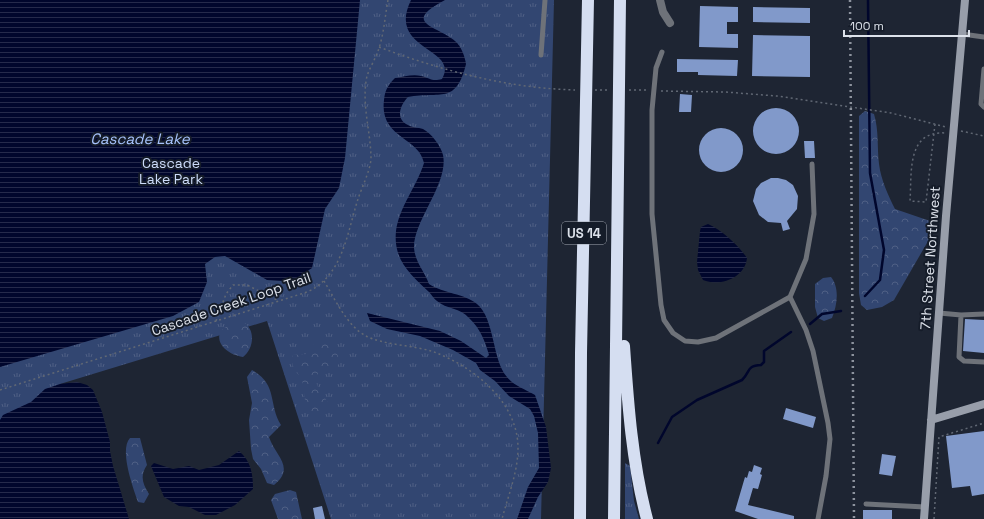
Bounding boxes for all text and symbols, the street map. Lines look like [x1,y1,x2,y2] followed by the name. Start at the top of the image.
[844,12,969,38] scale bar
[850,18,884,34] text: 100 m
[90,129,191,148] water label: Cascade Lake
[139,154,203,188] park label: Cascade Lake Park
[916,185,944,331] street label: 7th Street Northwest
[562,222,606,244] road number: US 14
[149,268,313,340] street label: Cascade Creek Loop Trail

